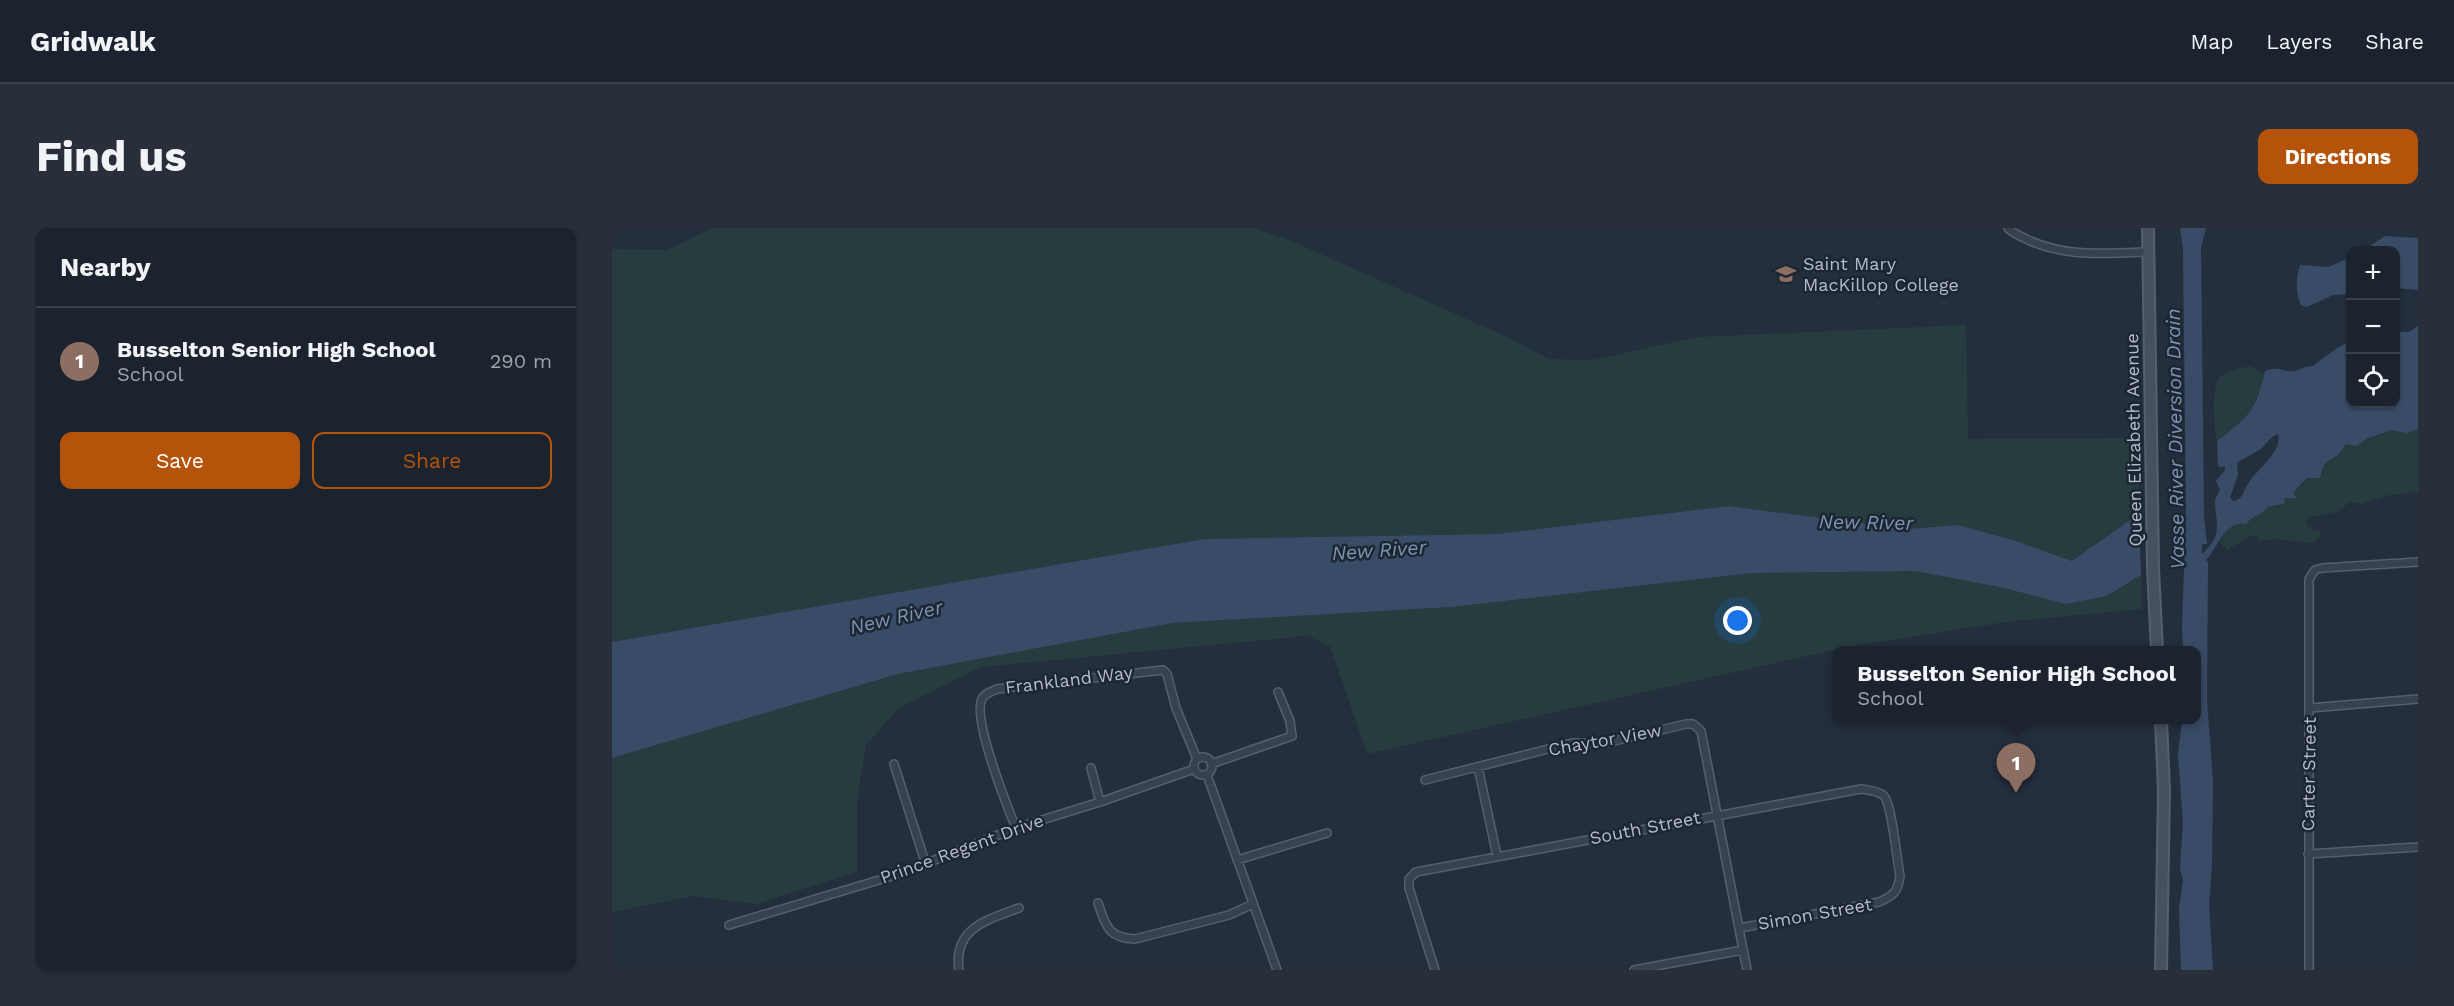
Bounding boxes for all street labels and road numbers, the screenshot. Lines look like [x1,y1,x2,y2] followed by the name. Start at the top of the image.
[2121,333,2146,547] street label: Queen Elizabeth Avenue
[1004,661,1135,698] street label: Frankland Way
[2297,716,2320,831] street label: Carter Street
[1547,719,1663,760] street label: Chaytor View
[1588,806,1703,849] street label: South Street
[877,809,1046,888] street label: Prince Regent Drive
[1756,893,1874,934] street label: Simon Street

